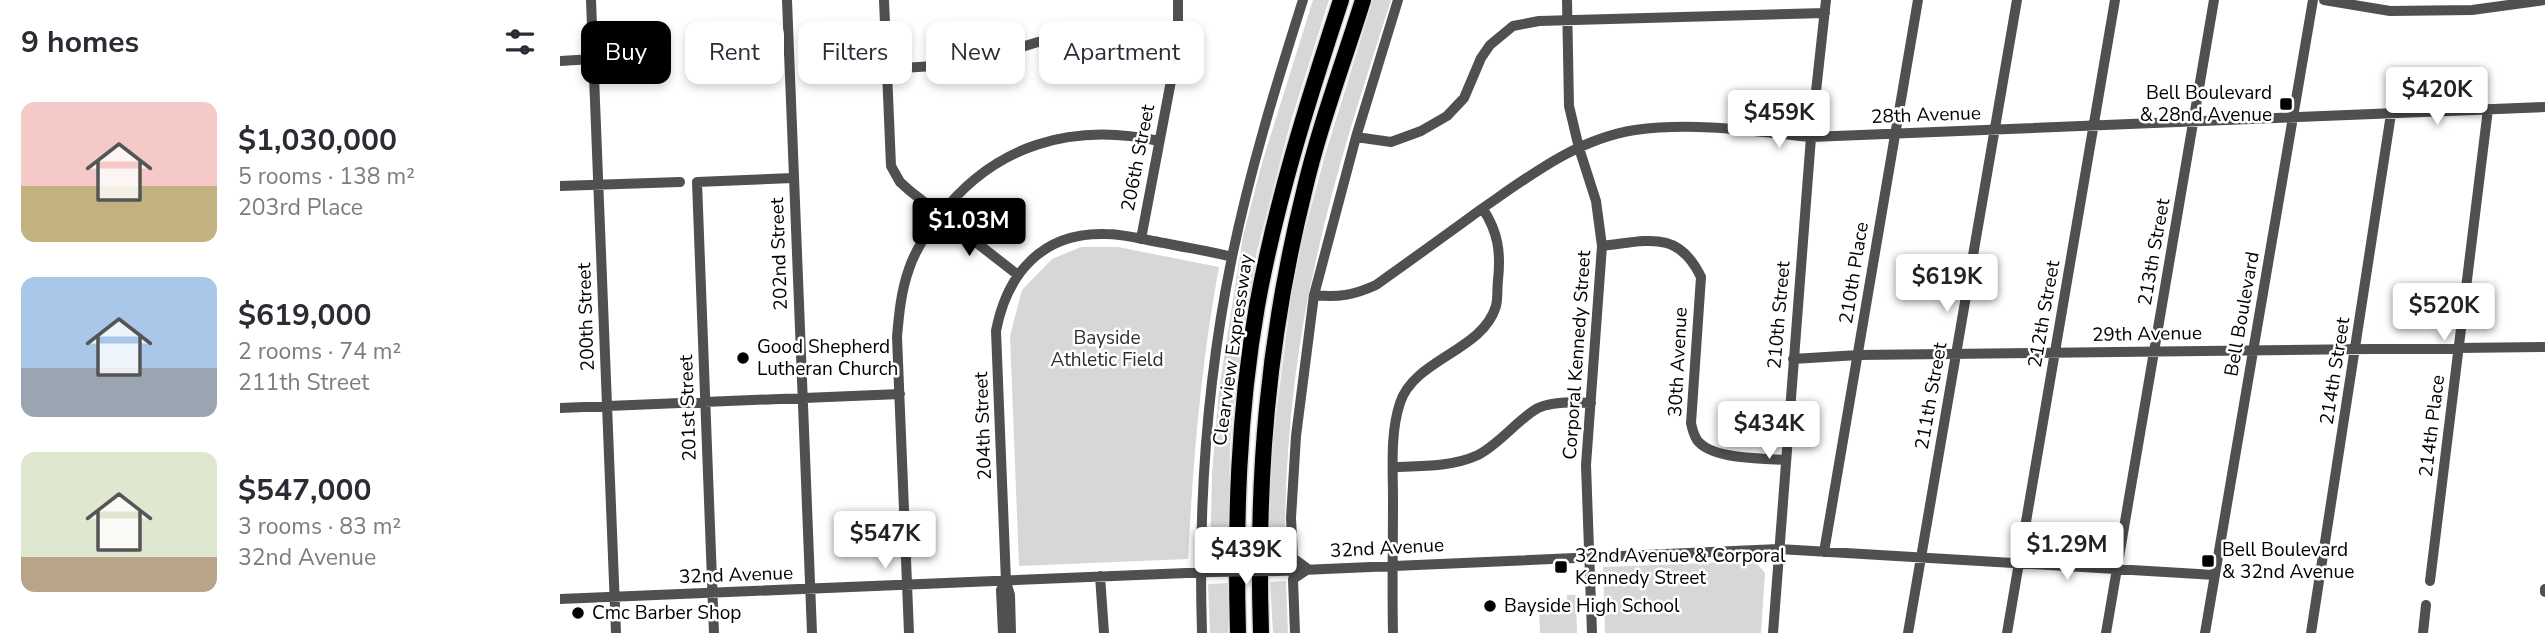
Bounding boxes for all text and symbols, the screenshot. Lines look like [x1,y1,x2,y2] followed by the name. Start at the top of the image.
[581,21,671,84] chip: Buy
[685,21,784,84] chip: Rent
[798,21,912,84] chip: Filters
[926,21,1025,84] chip: New
[1039,21,1204,84] chip: Apartment
[21,22,139,63] text: 9 homes
[501,23,539,61] icon: filters
[2388,68,2486,127] pin: $420K
[2402,74,2472,105] text: $420K
[2140,80,2272,128] place label: Bell Boulevard & 28nd Avenue
[1730,90,1828,150] pin: $459K
[2278,96,2294,112] marker: Bell Boulevard & 28nd Avenue
[1744,97,1814,128] text: $459K
[1871,100,1981,130] street label: 28th Avenue
[1115,102,1161,214] street label: 206th Street
[238,120,397,161] text: $1,030,000
[77,130,161,214] icon: home
[238,161,415,192] text: 5 rooms · 138 m²
[238,192,363,223] text: 203rd Place
[2132,196,2176,308] street label: 213th Street
[764,197,794,311] street label: 202nd Street
[912,198,1026,258] pin: $1.03M
[929,205,1009,236] text: $1.03M
[1833,220,1875,326] street label: 210th Place
[1557,249,1597,460] street label: Corporal Kennedy Street
[2218,250,2266,378] street label: Bell Boulevard
[1207,252,1259,448] street label: Clearview Expressway
[1898,254,1996,314] pin: $619K
[2022,258,2066,370] street label: 212th Street
[1761,260,1797,370] street label: 210th Street
[1912,261,1982,292] text: $619K
[571,262,601,372] street label: 200th Street
[2395,284,2493,343] pin: $520K
[2409,290,2479,321] text: $520K
[238,295,371,336] text: $619,000
[77,305,161,389] icon: home
[1662,306,1694,418] street label: 30th Avenue
[2314,315,2356,427] street label: 214th Street
[2092,320,2202,348] street label: 29th Avenue
[1051,325,1163,373] park label: Bayside Athletic Field
[757,334,898,382] place label: Good Shepherd Lutheran Church
[238,336,401,367] text: 2 rooms · 74 m²
[1909,340,1953,452] street label: 211th Street
[735,350,751,366] marker: Good Shepherd Lutheran Church
[673,354,703,462] street label: 201st Street
[238,367,369,398] text: 211th Street
[968,371,998,481] street label: 204th Street
[2413,373,2451,479] street label: 214th Place
[1720,402,1818,461] pin: $434K
[1734,408,1804,439] text: $434K
[238,470,371,511] text: $547,000
[77,480,161,564] icon: home
[238,511,401,542] text: 3 rooms · 83 m²
[836,512,934,571] pin: $547K
[850,518,920,549] text: $547K
[2010,522,2124,582] pin: $1.29M
[1197,528,1295,587] pin: $439K
[2027,529,2107,560] text: $1.29M
[1329,532,1445,564] street label: 32nd Avenue
[1211,534,1281,565] text: $439K
[2222,537,2354,585] place label: Bell Boulevard & 32nd Avenue
[238,542,376,573] text: 32nd Avenue
[1575,543,1786,591] place label: 32nd Avenue & Corporal Kennedy Street
[2200,553,2216,569] marker: Bell Boulevard & 32nd Avenue
[1553,559,1569,575] marker: 32nd Avenue & Corporal Kennedy Street
[678,560,794,590] street label: 32nd Avenue
[1504,593,1680,619] place label: Bayside High School
[1482,598,1498,614] marker: Bayside High School
[592,600,741,626] place label: Cmc Barber Shop
[570,605,586,621] marker: Cmc Barber Shop

